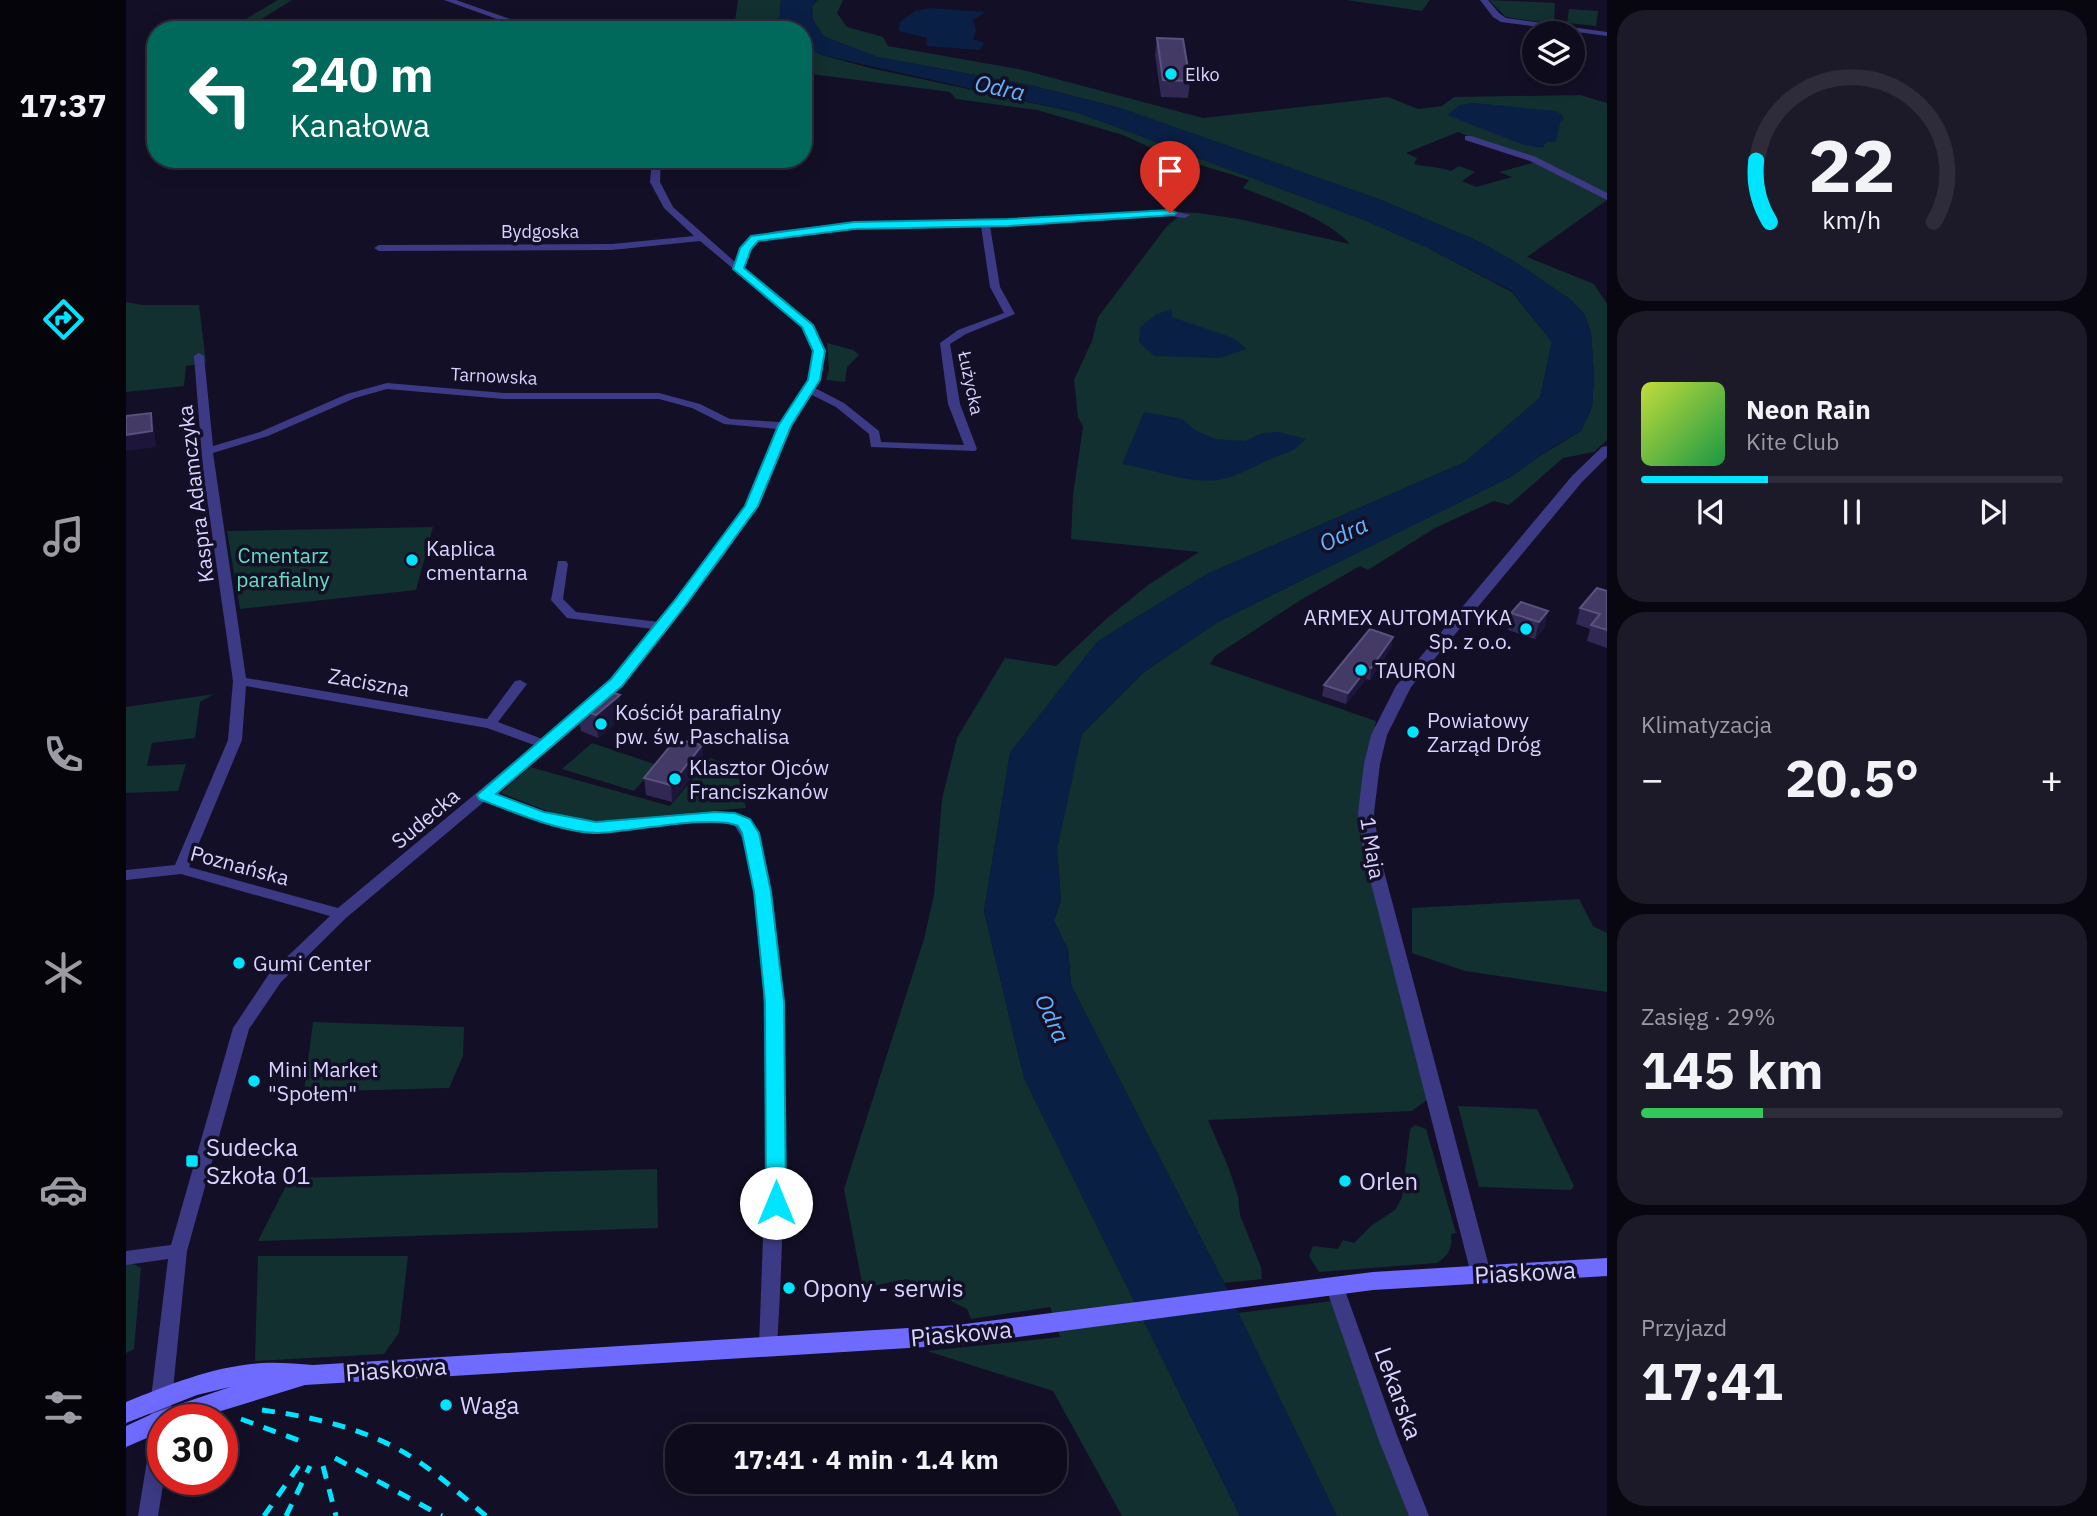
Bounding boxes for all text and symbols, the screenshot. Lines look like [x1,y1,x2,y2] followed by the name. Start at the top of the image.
[1522,21,1585,84] map controls
[1522,21,1585,84] button: layers
[290,42,434,105] text: 240 m
[175,49,266,140] icon: left
[1185,63,1220,86] place label: Elko
[1163,66,1179,82] marker: Elko
[972,67,1028,107] water label: Odra
[19,84,107,126] text: 17:37
[290,104,430,146] text: Kanałowa
[1808,117,1896,212] text: 22
[1140,141,1200,213] pin
[1151,152,1189,190] icon: arrive
[1823,202,1881,235] text: km/h
[501,220,579,243] street label: Bydgoska
[39,295,88,344] icon: directions
[953,348,989,417] street label: Łużycka
[450,362,538,390] street label: Tarnowska
[1746,392,1871,426] text: Neon Rain
[170,404,220,584] street label: Kaspra Adamczyka
[1746,426,1839,456] text: Kite Club
[1692,493,1730,531] icon: previous
[1833,493,1871,531] icon: pause
[1974,493,2012,531] icon: next
[1314,508,1372,558] water label: Odra
[39,512,88,561] icon: music
[426,534,528,586] place label: Kaplica cmentarna
[236,541,330,593] park label: Cmentarz parafialny
[404,552,420,568] marker: Kaplica cmentarna
[1304,603,1512,655] place label: ARMEX AUTOMATYKA Sp. z o.o.
[1518,621,1534,637] marker: ARMEX AUTOMATYKA Sp. z o.o.
[1375,656,1456,684] place label: TAURON
[326,661,412,703] street label: Zaciszna
[1353,662,1369,678] marker: TAURON
[615,698,790,750] place label: Kościół parafialny pw. św. Paschalisa
[1427,706,1541,758] place label: Powiatowy Zarząd Dróg
[1641,709,1772,739] text: Klimatyzacja
[593,716,609,732] marker: Kościół parafialny pw. św. Paschalisa
[1405,724,1421,740] marker: Powiatowy Zarząd Dróg
[39,730,88,779] icon: phone
[1785,744,1919,811] text: 20.5°
[689,753,829,805] place label: Klasztor Ojców Franciszkanów
[1641,754,1664,803] text: −
[2040,754,2063,803] text: +
[667,771,683,787] marker: Klasztor Ojców Franciszkanów
[385,781,465,855] street label: Sudecka
[1354,815,1392,881] street label: 1 Maja
[188,838,292,892] street label: Poznańska
[39,948,88,997] icon: climate
[253,949,371,977] place label: Gumi Center
[231,955,247,971] marker: Gumi Center
[1029,989,1077,1047] water label: Odra
[1641,1001,1776,1031] text: Zasięg · 29%
[1641,1036,1823,1103] text: 145 km
[268,1055,378,1107] place label: Mini Market "Społem"
[246,1073,262,1089] marker: Mini Market "Społem"
[206,1131,311,1191] place label: Sudecka Szkoła 01
[184,1153,200,1169] marker: Sudecka Szkoła 01
[39,1165,88,1214] icon: car
[1359,1165,1418,1197] place label: Orlen
[739,1166,813,1240] position arrow
[1337,1173,1353,1189] marker: Orlen
[1473,1253,1577,1291] street label: Piaskowa
[803,1272,964,1304] place label: Opony - serwis
[781,1280,797,1296] marker: Opony - serwis
[1641,1312,1727,1342] text: Przyjazd
[909,1313,1013,1353] street label: Piaskowa
[1368,1342,1431,1444] street label: Lekarska
[1641,1347,1783,1414] text: 17:41
[344,1349,448,1389] street label: Piaskowa
[39,1383,88,1432] icon: filters
[460,1389,520,1421] place label: Waga
[438,1397,454,1413] marker: Waga
[147,1404,238,1495] speed limit sign: 30
[733,1442,999,1476] text: 17:41 · 4 min · 1.4 km

